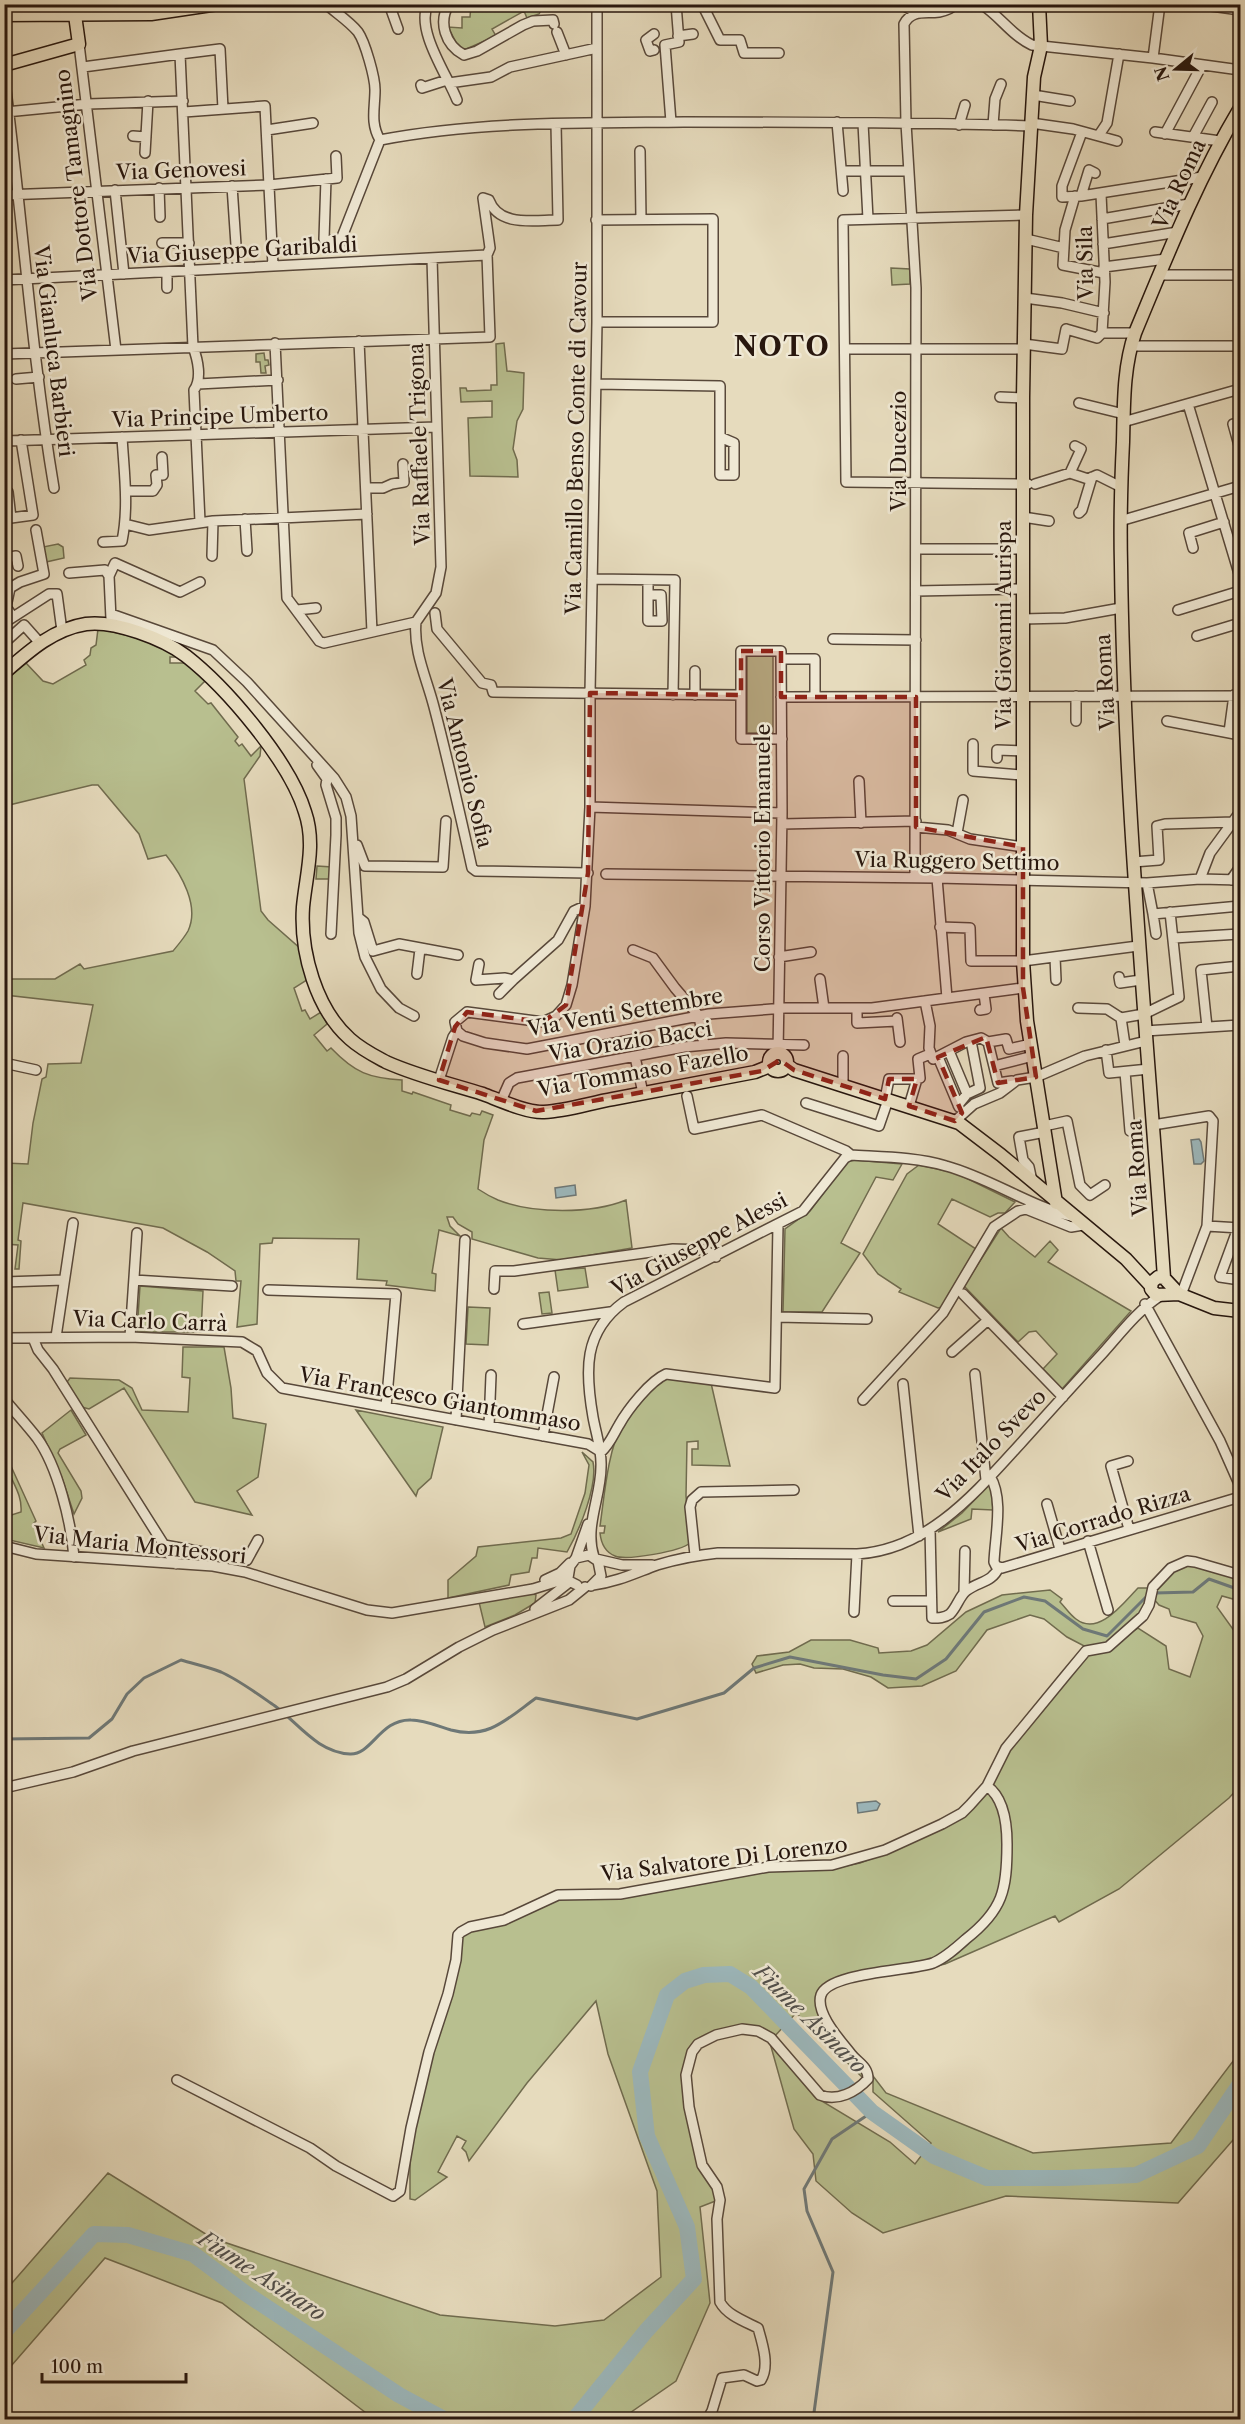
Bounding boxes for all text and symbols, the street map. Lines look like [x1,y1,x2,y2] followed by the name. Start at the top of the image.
[1146,39,1206,99] north arrow
[1150,64,1174,84] text: N
[49,68,103,303] street label: Via Dottore Tamagnino
[1147,134,1211,234] street label: Via Roma
[115,155,246,185] street label: Via Genovesi
[1072,225,1098,301] street label: Via Sila
[125,231,358,269] street label: Via Giuseppe Garibaldi
[29,243,79,458] street label: Via Gianluca Barbieri
[560,261,592,616] street label: Via Camillo Benso Conte di Cavour
[734,330,830,363] district label: NOTO
[403,341,435,547] street label: Via Raffaele Trigona
[886,391,911,512] street label: Via Ducezio
[110,400,329,432] street label: Via Principe Umberto
[991,519,1016,731] street label: Via Giovanni Aurispa
[1090,632,1120,732] street label: Via Roma
[432,675,498,851] street label: Via Antonio Sofia
[750,724,775,972] street label: Corso Vittorio Emanuele
[853,847,1060,875] street label: Via Ruggero Settimo
[524,982,725,1042] street label: Via Venti Settembre
[546,1016,714,1066] street label: Via Orazio Bacci
[535,1040,750,1102] street label: Via Tommaso Fazello
[1121,1118,1153,1218] street label: Via Roma
[606,1187,791,1301] street label: Via Giuseppe Alessi
[71,1306,229,1336] street label: Via Carlo Carrà
[296,1362,583,1436] street label: Via Francesco Giantommaso
[930,1383,1051,1507] street label: Via Italo Svevo
[1012,1480,1194,1558] street label: Via Corrado Rizza
[31,1521,248,1569] street label: Via Maria Montessori
[598,1831,849,1887] street label: Via Salvatore Di Lorenzo
[747,1957,872,2080] water label: Fiume Asinaro
[192,2224,331,2327] water label: Fiume Asinaro
[42,2346,186,2384] scale bar
[51,2356,103,2378] text: 100 m

